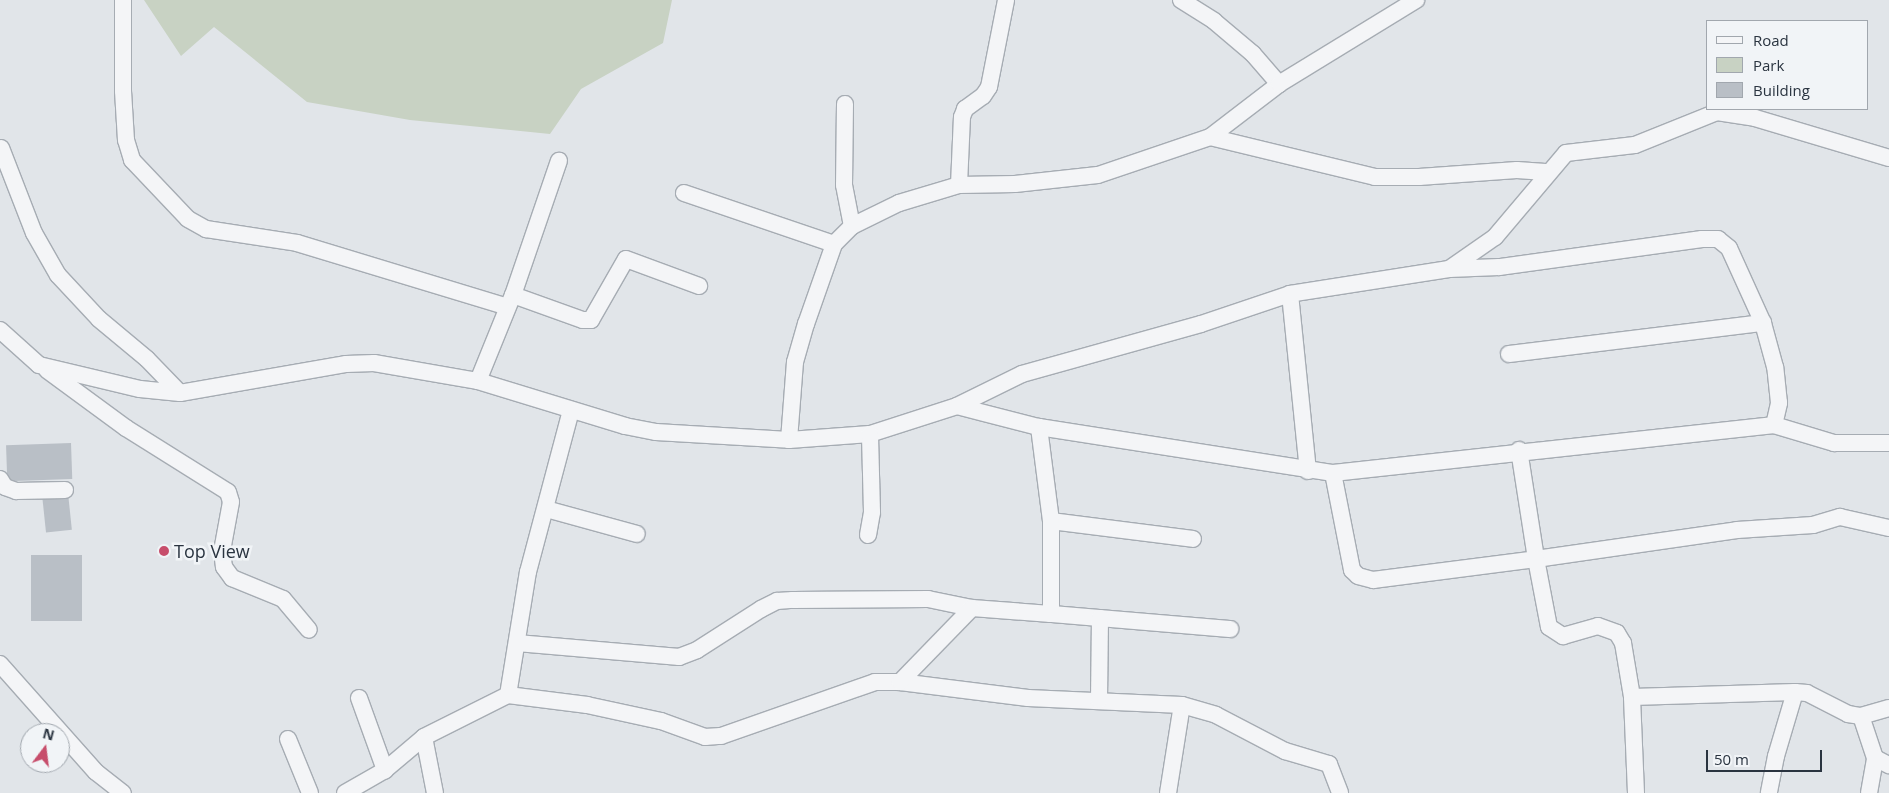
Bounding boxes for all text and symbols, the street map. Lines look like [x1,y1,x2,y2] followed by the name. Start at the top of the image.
[1706,20,1869,110] legend
[1753,30,1789,50] text: Road
[1753,55,1784,75] text: Park
[1753,80,1810,100] text: Building
[174,540,250,562] place label: Top View
[158,545,170,557] marker: Top View
[20,723,70,773] north arrow
[41,723,57,745] text: N
[1709,740,1825,772] scale bar
[1714,749,1749,769] text: 50 m

